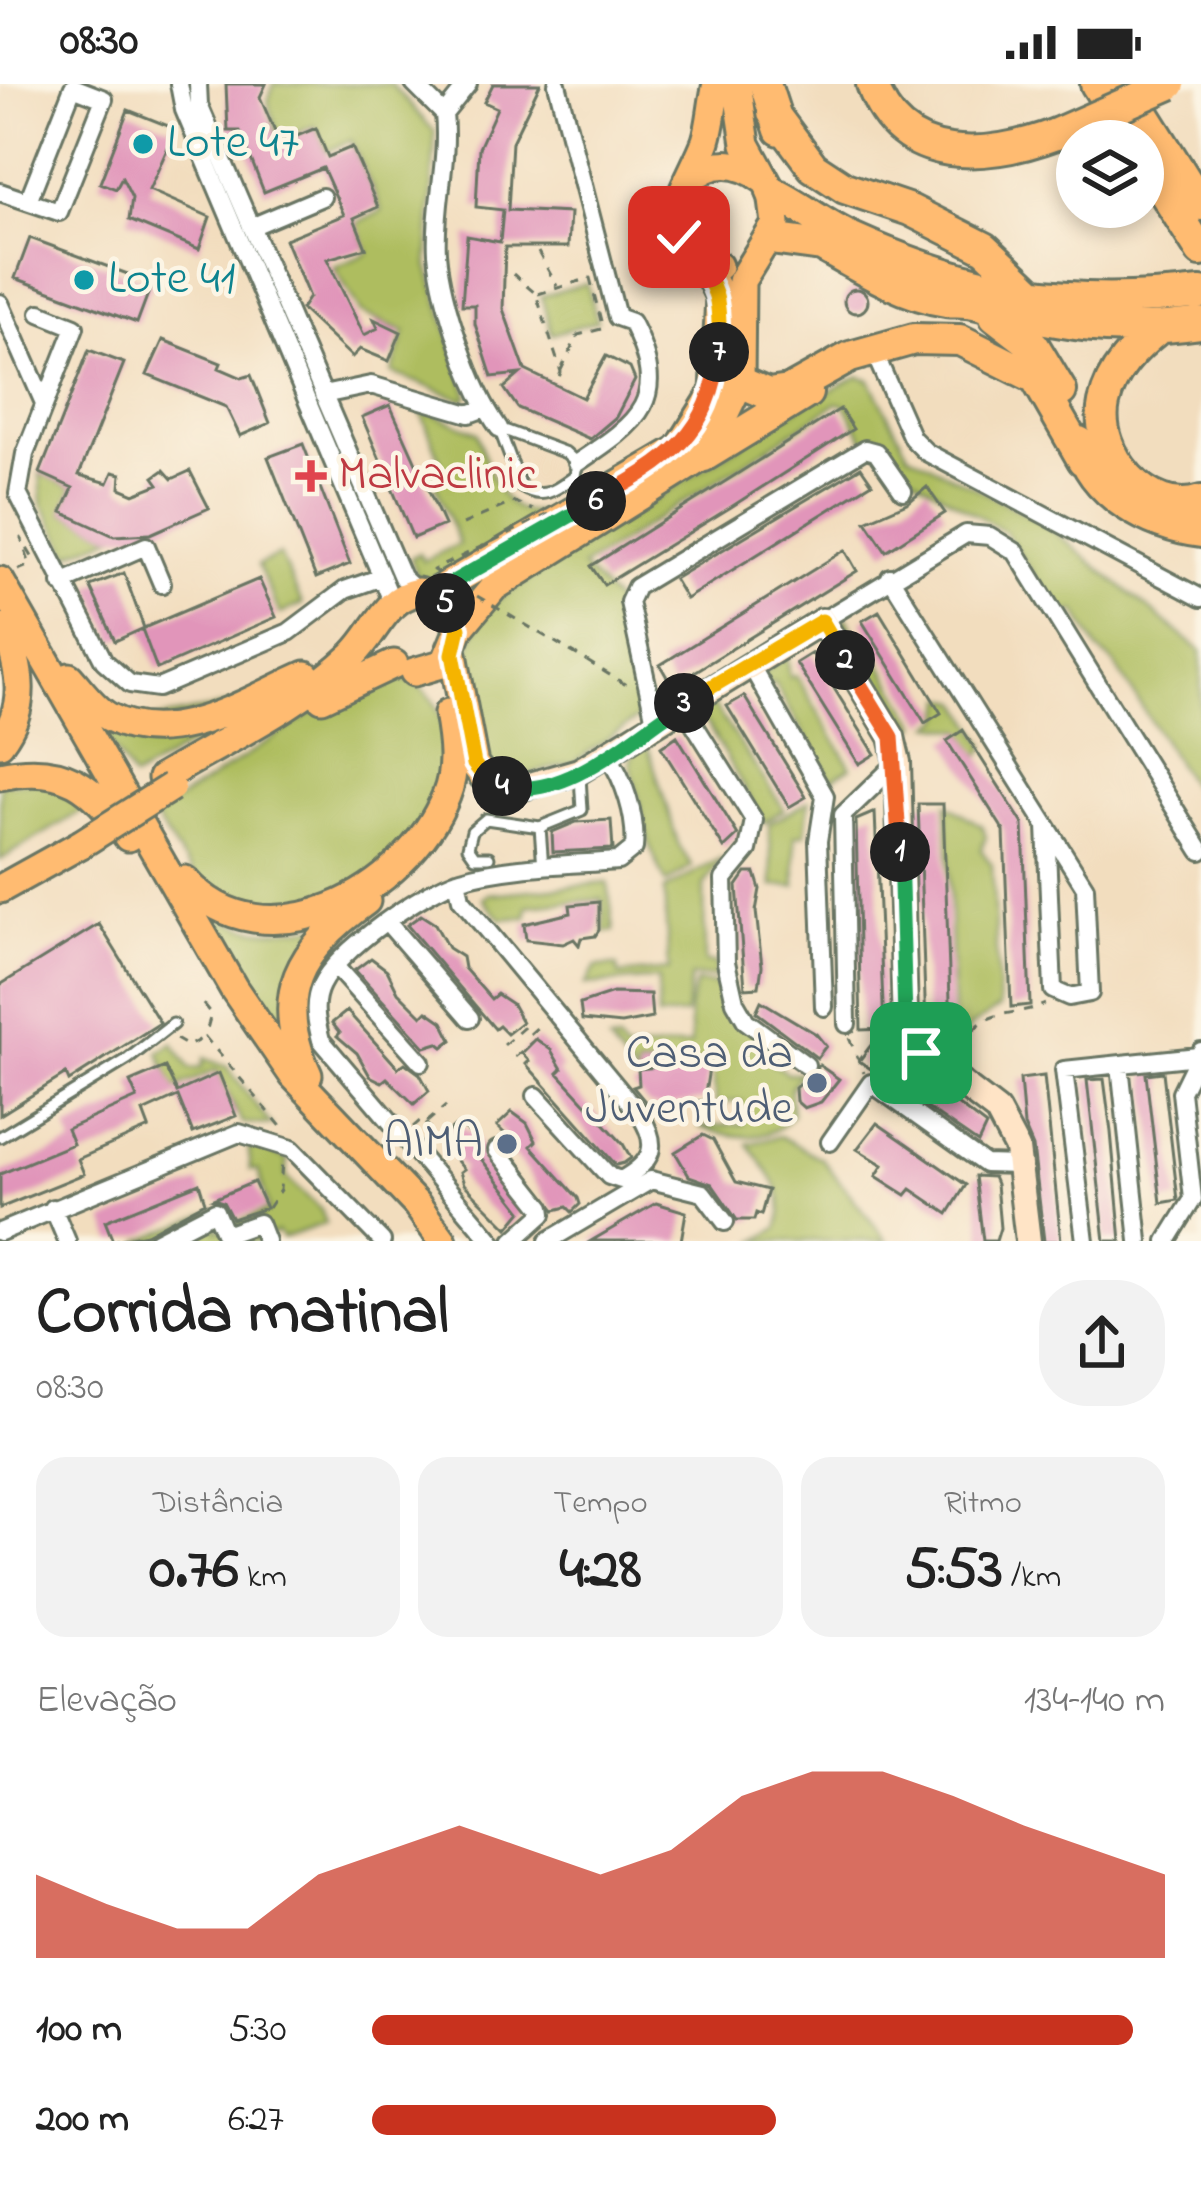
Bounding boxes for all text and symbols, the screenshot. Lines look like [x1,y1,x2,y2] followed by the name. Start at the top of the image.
[60,9,138,75] text: 08:30
[167,109,299,179] place label: Lote 47
[1056,120,1164,228] map controls
[1056,120,1164,228] button: layers
[130,131,156,157] marker: Lote 47
[628,186,730,288] pin
[646,204,712,270] icon: check
[108,245,235,315] place label: Lote 41
[71,267,97,293] marker: Lote 41
[689,322,749,382] pin: 7
[712,328,726,376] text: 7
[338,441,538,511] place label: Malvaclinic
[295,460,327,492] marker: Malvaclinic
[566,471,626,531] pin: 6
[589,477,603,525] text: 6
[415,573,475,633] pin: 5
[436,579,454,627] text: 5
[815,630,875,690] pin: 2
[837,636,853,684] text: 2
[654,673,714,733] pin: 3
[677,679,691,727] text: 3
[472,756,532,816] pin: 4
[495,762,509,810] text: 4
[870,822,930,882] pin: 1
[895,828,905,876] text: 1
[870,1002,972,1104] pin
[585,1020,793,1145] place label: Casa da Juventude
[888,1020,954,1086] icon: arrive
[804,1070,830,1096] marker: Casa da Juventude
[383,1109,483,1179] place label: AIMA
[494,1131,520,1157] marker: AIMA
[36,1267,449,1363] text: Corrida matinal
[1039,1280,1165,1406] button: share
[36,1360,104,1417] text: 08:30
[153,1480,283,1528] text: Distância
[553,1480,648,1528] text: Tempo
[944,1480,1022,1528] text: Ritmo
[149,1528,239,1615] text: 0.76
[559,1528,642,1615] text: 4:28
[904,1528,1003,1615] text: 5:53
[239,1554,287,1602] text: km
[1003,1554,1061,1602] text: /km
[36,1673,177,1730] text: Elevação
[1024,1673,1165,1730] text: 134–140 m
[36,2002,122,2059] text: 100 m
[228,2002,287,2059] text: 5:30
[36,2092,129,2149] text: 200 m
[228,2092,284,2149] text: 6:27

